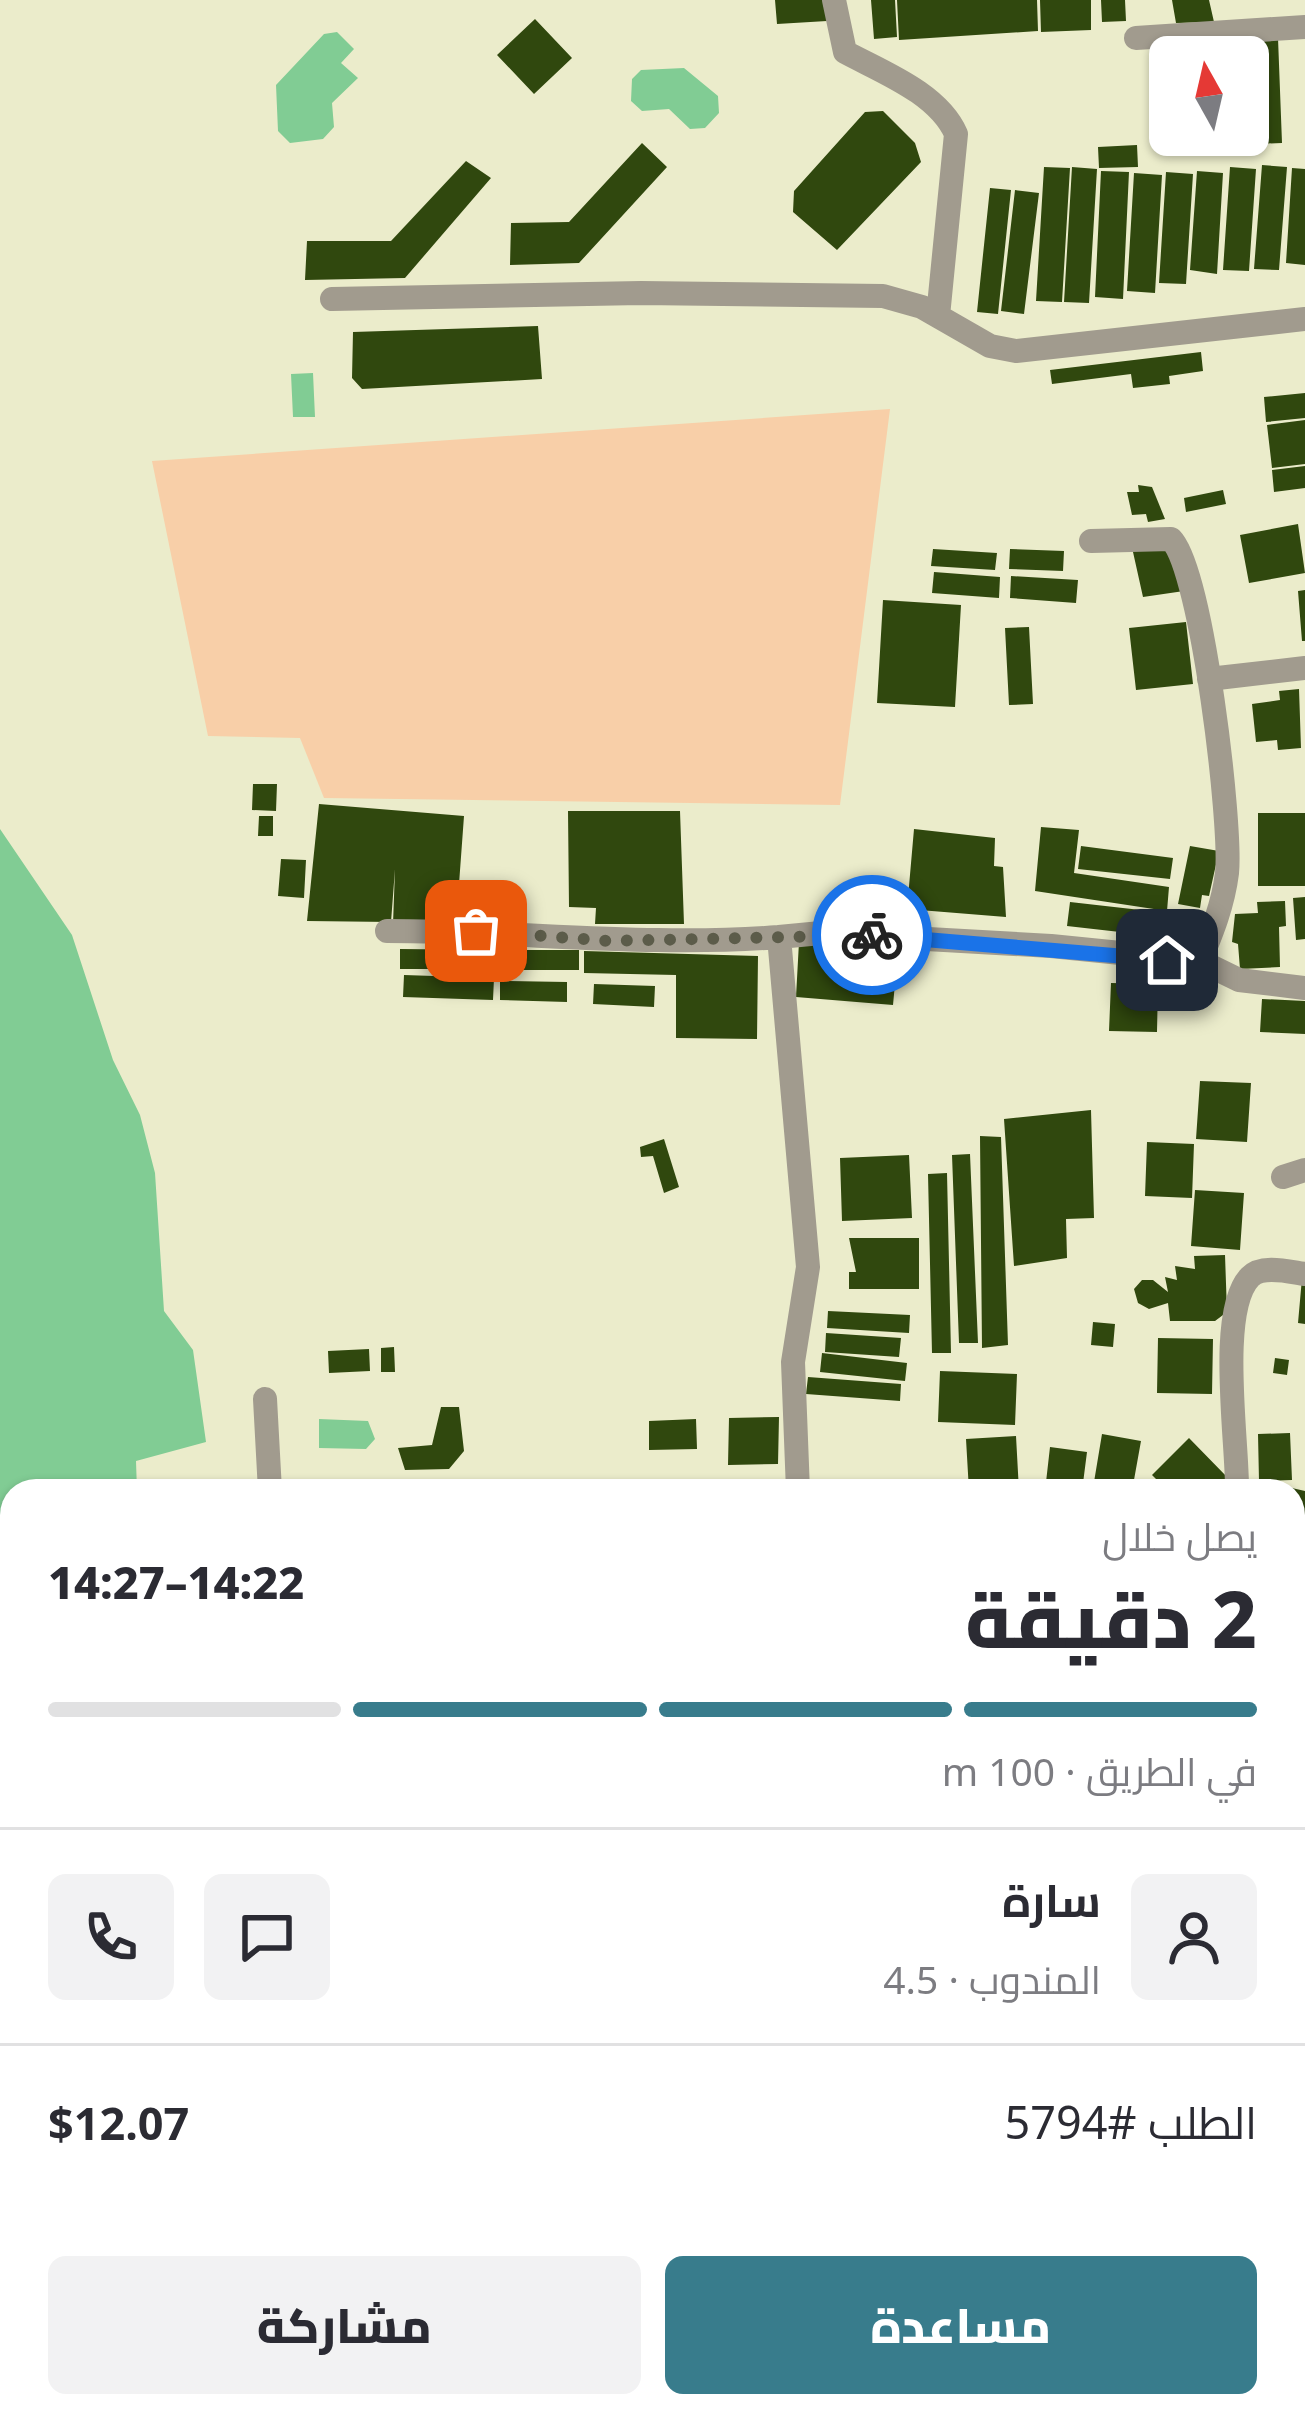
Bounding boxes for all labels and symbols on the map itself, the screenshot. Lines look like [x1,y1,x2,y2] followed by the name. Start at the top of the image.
[1149,36,1269,156] north arrow
[812,875,932,995] courier
[425,880,527,982] pin
[1116,909,1218,1011] pin

